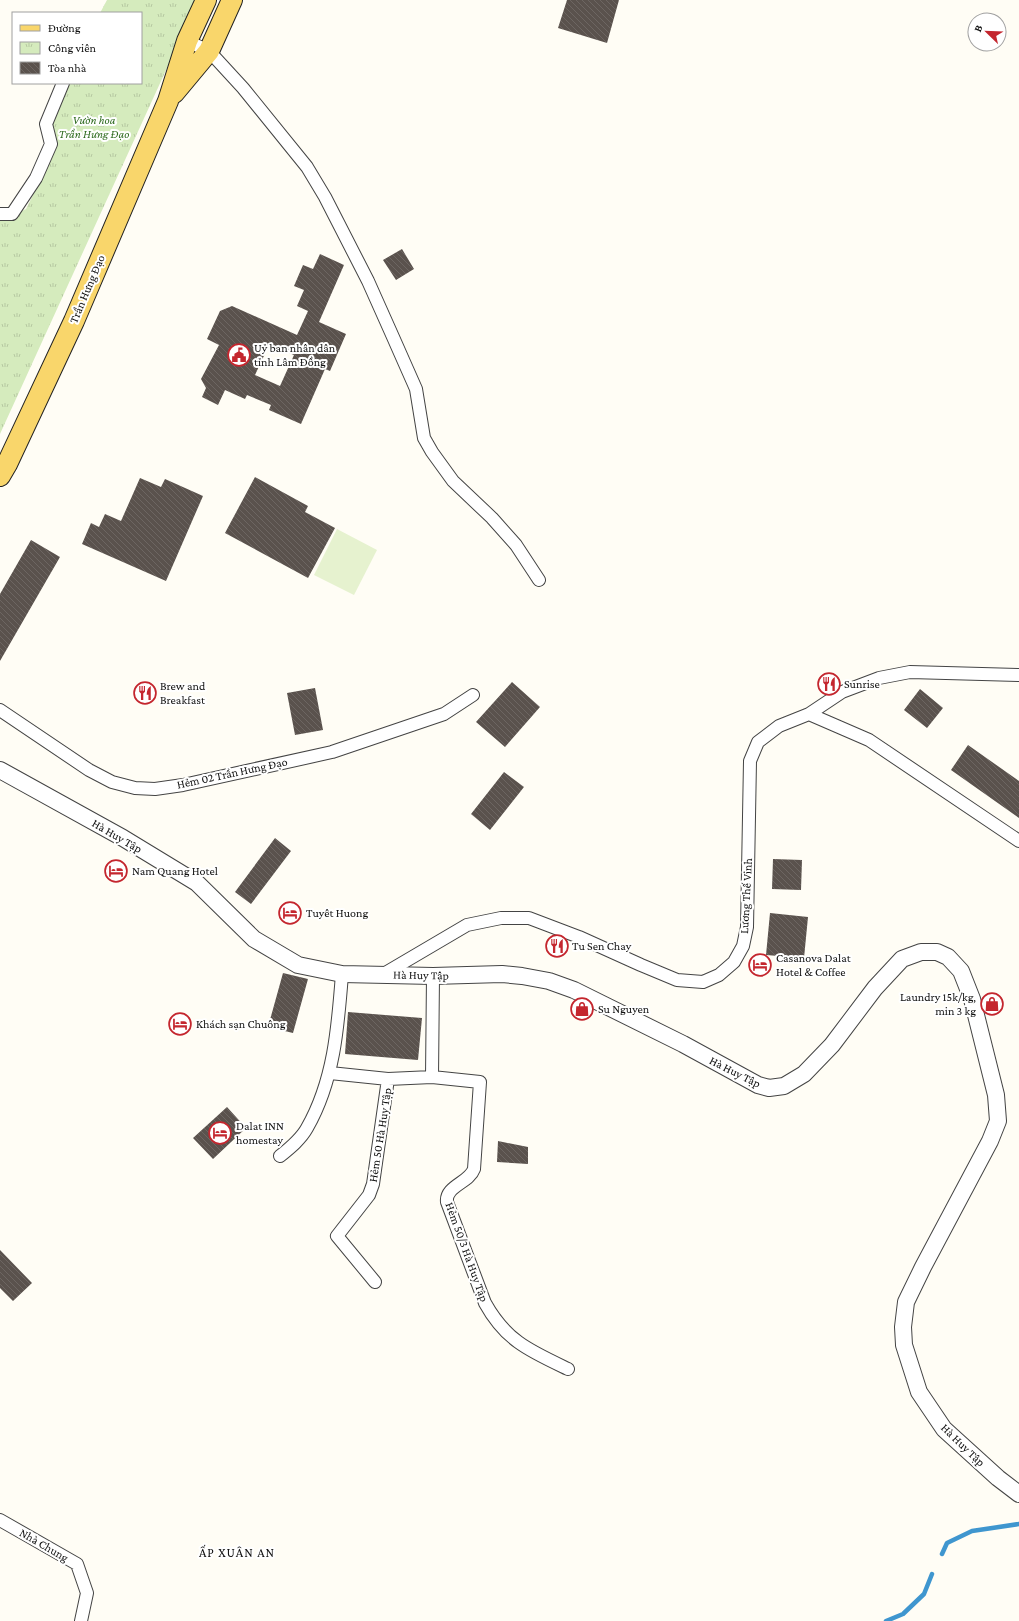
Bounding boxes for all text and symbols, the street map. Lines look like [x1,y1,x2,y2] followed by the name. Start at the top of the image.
[12,12,142,84] legend
[967,12,1007,52] north arrow
[48,21,81,35] text: Đường
[971,22,985,33] text: B
[48,41,96,55] text: Công viên
[48,61,87,75] text: Tòa nhà
[59,113,129,141] park label: Vườn hoa Trần Hưng Đạo
[66,253,108,325] street label: Trần Hưng Đạo
[254,341,336,369] place label: Uỷ ban nhân dân tỉnh Lâm Đồng
[226,342,252,368] public building icon: Uỷ ban nhân dân tỉnh Lâm Đồng
[816,671,842,697] restaurant icon: Sunrise
[844,677,880,691] place label: Sunrise
[160,679,206,707] place label: Brew and Breakfast
[132,680,158,706] restaurant icon: Brew and Breakfast
[175,754,289,792] street label: Hẻm 02 Trần Hưng Đạo
[89,816,145,856] street label: Hà Huy Tập
[737,857,755,934] street label: Lương Thế Vinh
[103,858,129,884] hotel icon: Nam Quang Hotel
[132,864,218,878] place label: Nam Quang Hotel
[277,900,303,926] hotel icon: Tuyêt Huong
[306,906,368,920] place label: Tuyêt Huong
[544,933,570,959] restaurant icon: Tu Sen Chay
[572,939,632,953] place label: Tu Sen Chay
[776,951,852,979] place label: Casanova Dalat Hotel & Coffee
[747,952,773,978] hotel icon: Casanova Dalat Hotel & Coffee
[393,968,449,982] street label: Hà Huy Tập
[900,990,976,1018] place label: Laundry 15k/kg, min 3 kg
[979,991,1005,1017] shop icon: Laundry 15k/kg, min 3 kg
[569,996,595,1022] shop icon: Su Nguyen
[598,1002,650,1016] place label: Su Nguyen
[167,1011,193,1037] hotel icon: Khách sạn Chuông
[196,1017,286,1031] place label: Khách sạn Chuông
[707,1053,763,1091] street label: Hà Huy Tập
[366,1087,394,1183] street label: Hẻm 50 Hà Huy Tập
[236,1119,284,1147] place label: Dalat INN homestay
[207,1120,233,1146] hotel icon: Dalat INN homestay
[442,1200,492,1304] street label: Hẻm 50/3 Hà Huy Tập
[938,1421,988,1469] street label: Hà Huy Tập
[17,1525,71,1565] street label: Nhà Chung
[199,1544,275,1560] district label: ẤP XUÂN AN

